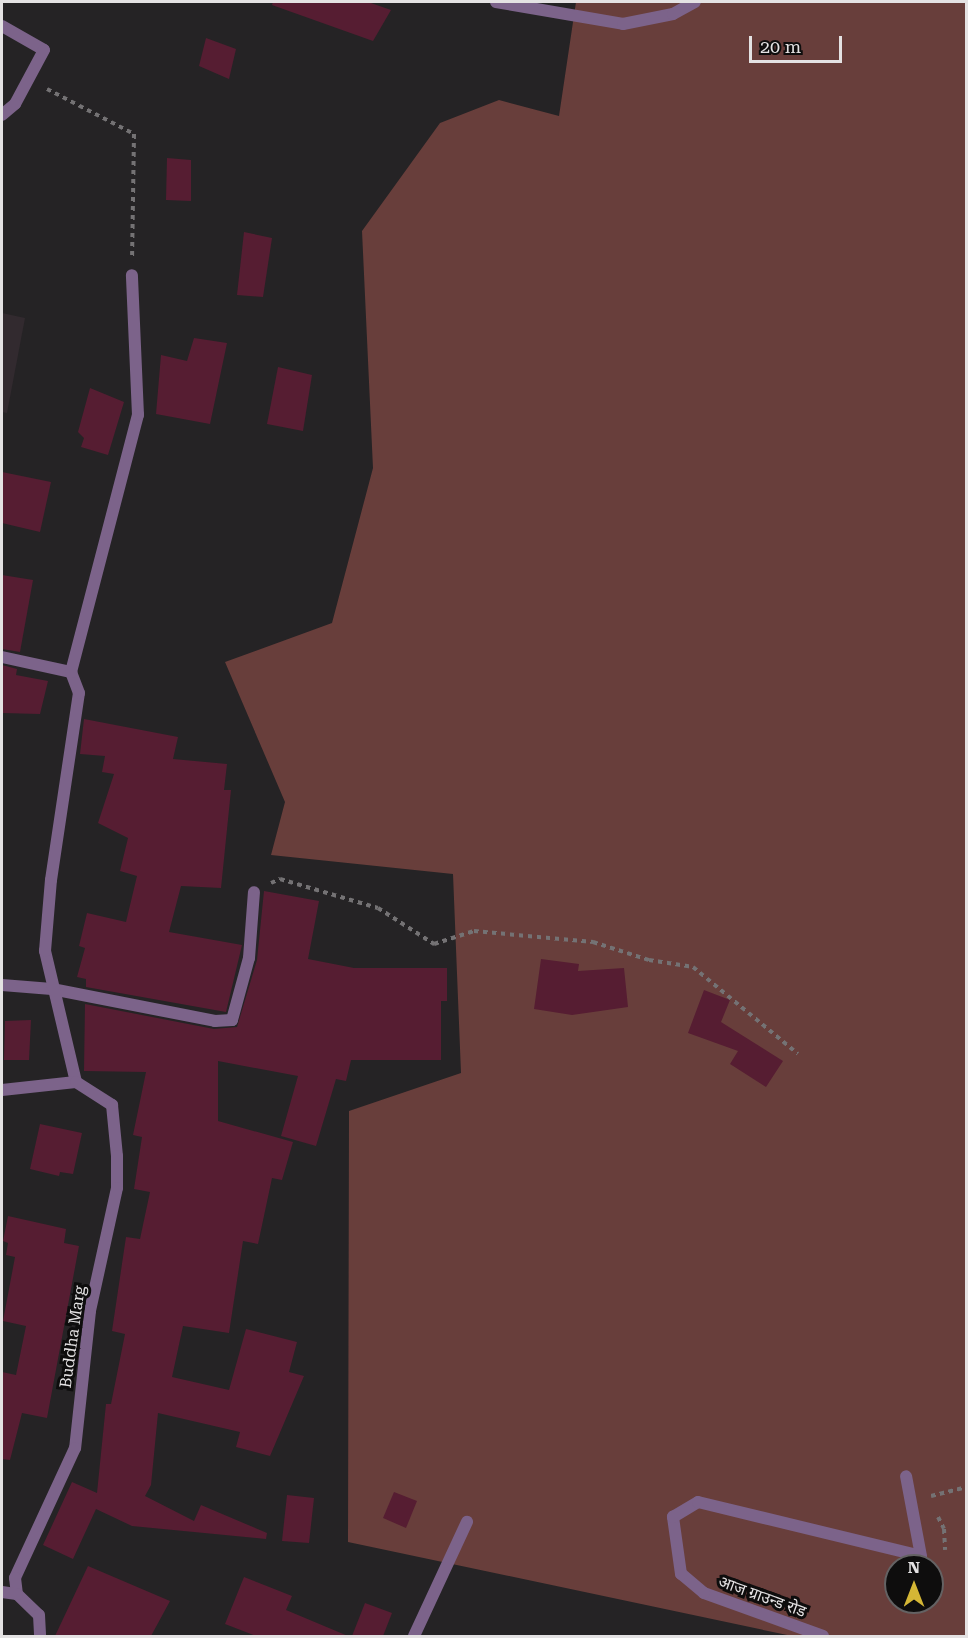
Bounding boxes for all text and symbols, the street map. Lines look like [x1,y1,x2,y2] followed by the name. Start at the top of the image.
[752,24,845,62] scale bar
[760,36,801,57] text: 20 m
[56,1285,90,1389] street label: Buddha Marg
[884,1554,944,1614] north arrow
[908,1558,920,1577] text: N
[716,1572,808,1622] street label: आज ग्राउन्ड रोड

